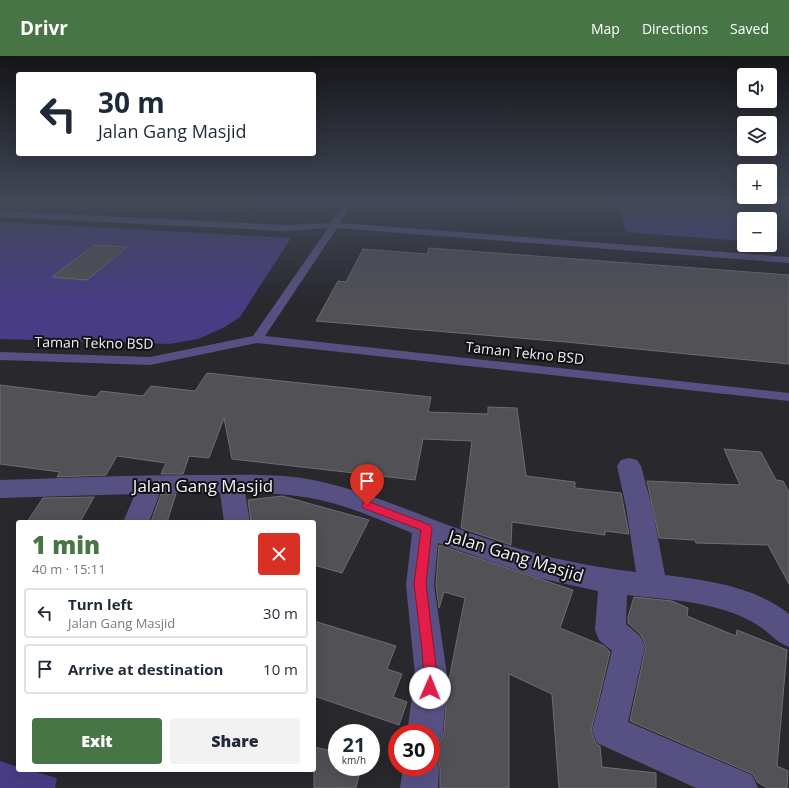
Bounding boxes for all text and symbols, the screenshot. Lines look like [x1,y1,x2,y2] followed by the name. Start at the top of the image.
[20,15,68,41] text: Drivr
[591,19,620,38] text: Map
[642,19,708,38] text: Directions
[730,19,769,38] text: Saved
[737,68,777,252] map controls
[737,68,777,108] button: sound
[98,83,165,121] text: 30 m
[32,88,84,140] icon: left
[737,116,777,156] button: layers
[98,119,247,143] text: Jalan Gang Masjid
[737,164,777,204] button: +
[737,212,777,252] button: −
[34,332,154,353] street label: Taman Tekno BSD
[465,337,585,368] street label: Taman Tekno BSD
[350,464,384,505] pin
[356,470,378,492] icon: arrive
[131,474,273,497] street label: Jalan Gang Masjid
[444,523,587,587] street label: Jalan Gang Masjid
[32,528,100,561] text: 1 min
[258,533,300,575] button: close
[32,560,106,578] text: 40 m · 15:11
[68,594,133,614] text: Turn left
[34,602,56,624] icon: left
[263,603,298,623] text: 30 m
[68,614,175,632] text: Jalan Gang Masjid
[34,658,56,680] icon: arrive
[68,659,223,679] text: Arrive at destination
[263,659,298,679] text: 10 m
[409,667,451,709] position arrow
[32,718,162,764] button: Exit
[170,718,300,764] button: Share
[388,724,440,776] speed limit sign: 30
[343,731,365,758] text: 21
[342,753,366,767] text: km/h

